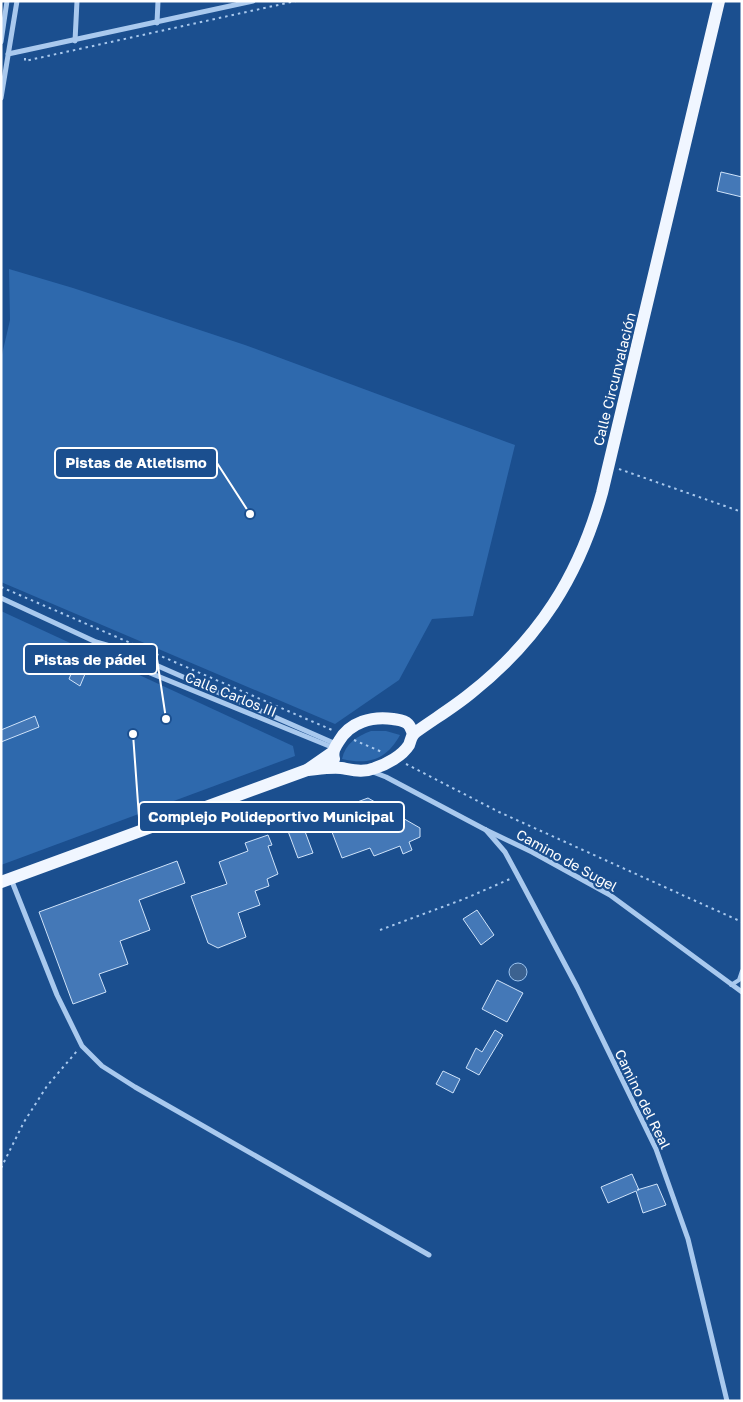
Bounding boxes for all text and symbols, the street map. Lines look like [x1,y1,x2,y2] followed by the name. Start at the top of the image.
[589,310,639,448] street label: Calle Circunvalación
[55,448,217,478] callout: Pistas de Atletismo
[65,453,207,471] text: Pistas de Atletismo
[24,644,157,674] callout: Pistas de pádel
[34,650,146,668] text: Pistas de pádel
[183,668,279,720] street label: Calle Carlos III
[139,802,404,832] callout: Complejo Polideportivo Municipal
[148,807,394,825] text: Complejo Polideportivo Municipal
[513,825,621,895] street label: Camino de Sugel
[612,1046,674,1152] street label: Camino del Real

